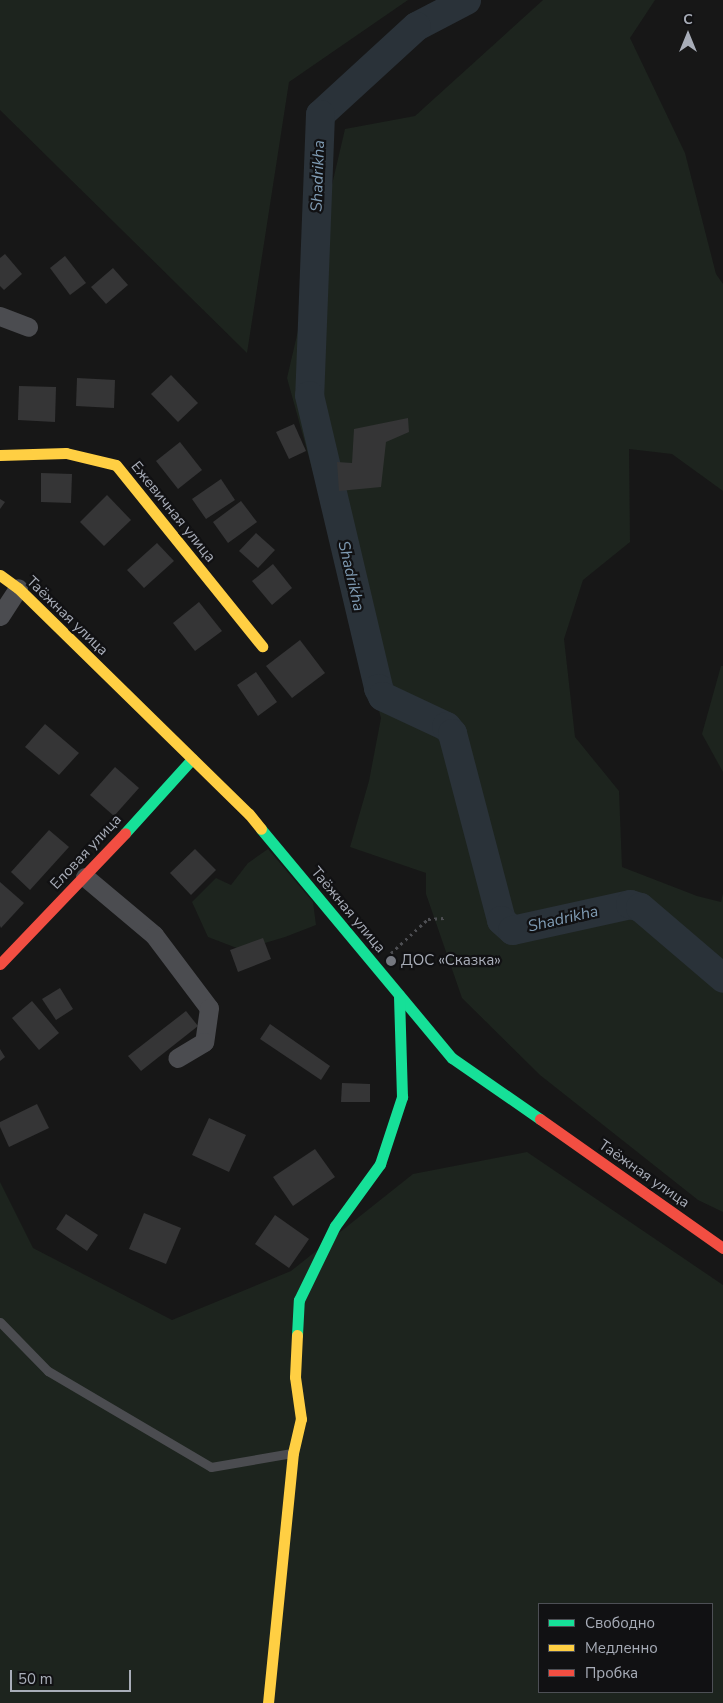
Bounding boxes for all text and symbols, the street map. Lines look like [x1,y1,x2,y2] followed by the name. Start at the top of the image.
[663,10,713,60] north arrow
[683,10,693,29] text: С
[307,140,329,212] water label: Shadrikha
[127,458,219,566] street label: Ежевичная улица
[334,539,368,613] water label: Shadrikha
[22,573,112,659] street label: Таёжная улица
[47,811,125,893] street label: Еловая улица
[307,863,389,957] street label: Таёжная улица
[526,902,600,936] water label: Shadrikha
[401,952,501,970] place label: ДОС «Сказка»
[385,955,397,967] marker: ДОС «Сказка»
[595,1136,693,1212] street label: Таёжная улица
[538,1603,713,1693] legend
[585,1613,655,1633] text: Свободно
[585,1638,658,1658] text: Медленно
[12,1660,134,1692] scale bar
[585,1663,638,1683] text: Пробка
[18,1669,53,1689] text: 50 m

